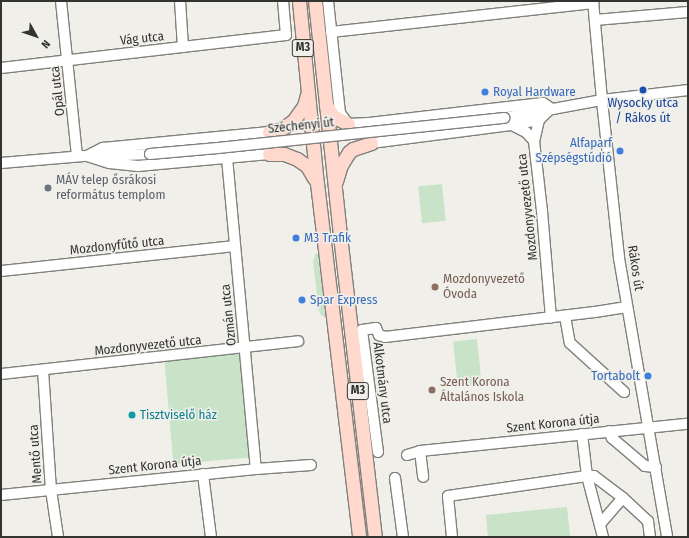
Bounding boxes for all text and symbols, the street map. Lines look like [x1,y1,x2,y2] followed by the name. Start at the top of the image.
[16,16,56,56] north arrow
[119,29,165,49] street label: Vág utca
[38,37,53,51] text: N
[291,38,315,58] road number: M3
[48,65,68,117] street label: Opál utca
[493,84,576,100] place label: Royal Hardware
[638,85,648,95] marker: Wysocky utca / Rákos út
[480,87,490,97] marker: Royal Hardware
[608,96,678,127] place label: Wysocky utca / Rákos út
[267,115,335,137] street label: Széchenyi út
[536,136,612,167] place label: Alfaparf Szépségstúdió
[615,146,625,156] marker: Alfaparf Szépségstúdió
[515,153,541,261] street label: Mozdonyvezető utca
[56,173,165,204] place label: MÁV telep ősrákosi református templom
[43,183,53,193] marker: MÁV telep ősrákosi református templom
[304,230,351,246] place label: M3 Trafik
[69,233,165,259] street label: Mozdonyfűtő utca
[291,233,301,243] marker: M3 Trafik
[624,244,646,292] street label: Rákos út
[443,272,525,303] place label: Mozdonyvezető Óvoda
[430,282,440,292] marker: Mozdonyvezető Óvoda
[218,283,240,347] street label: Ozmán utca
[310,292,377,308] place label: Spar Express
[297,295,307,305] marker: Spar Express
[94,333,202,359] street label: Mozdonyvezető utca
[369,341,395,425] street label: Alkotmány utca
[591,368,640,384] place label: Tortabolt
[643,371,653,381] marker: Tortabolt
[440,375,524,406] place label: Szent Korona Általános Iskola
[346,381,370,401] road number: M3
[427,385,437,395] marker: Szent Korona Általános Iskola
[140,407,217,423] place label: Tisztviselő ház
[127,410,137,420] marker: Tisztviselő ház
[506,411,600,437] street label: Szent Korona útja
[26,424,46,484] street label: Mentő utca
[108,453,202,479] street label: Szent Korona útja

